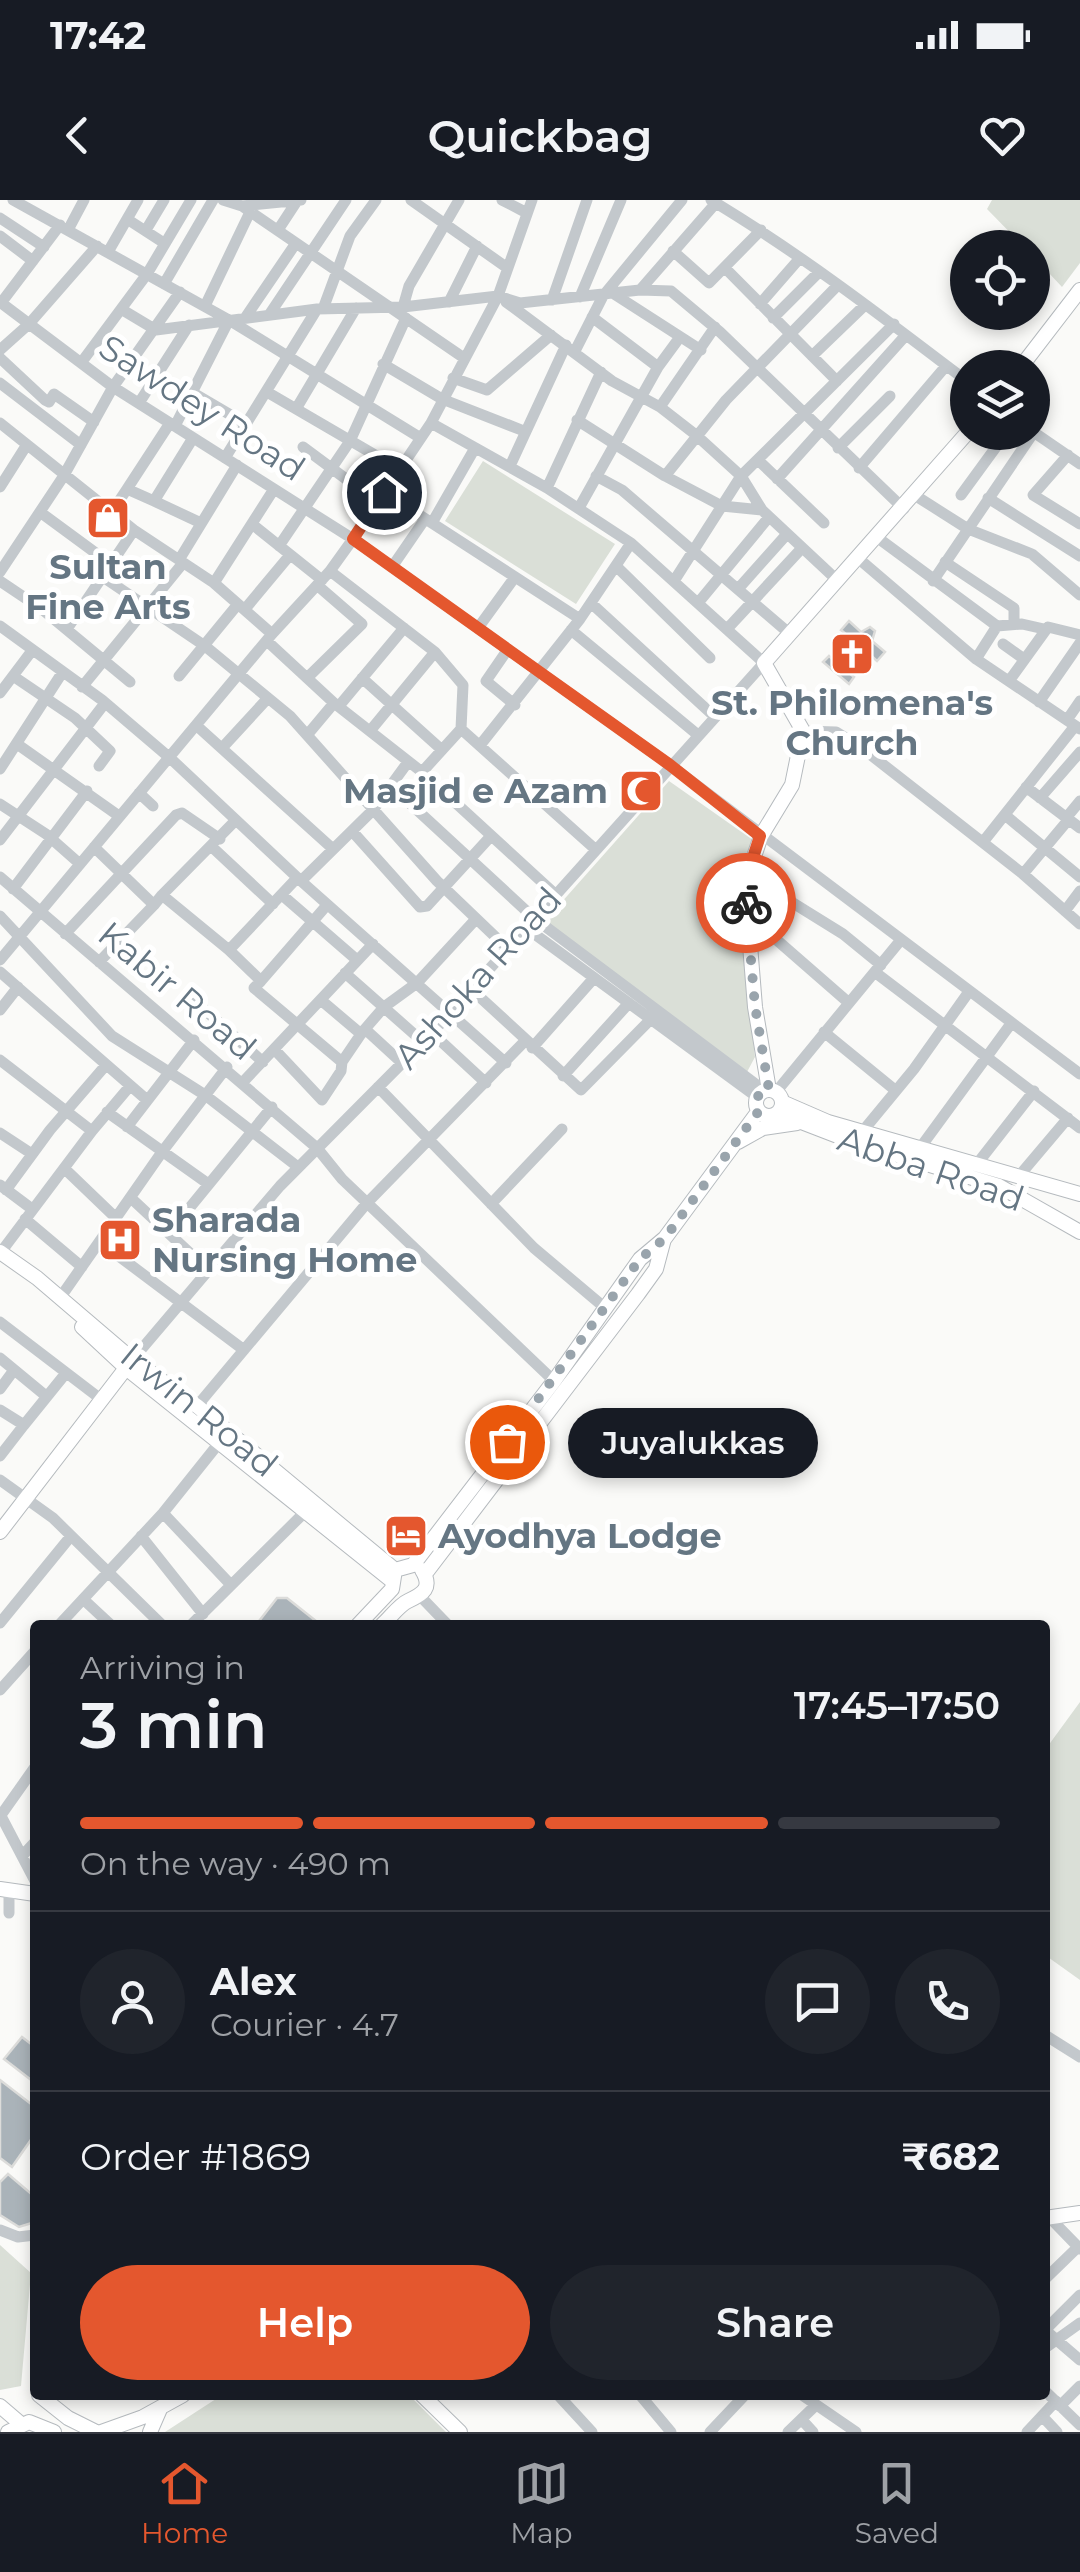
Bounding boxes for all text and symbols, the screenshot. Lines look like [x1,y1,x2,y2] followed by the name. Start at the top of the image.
[50,12,146,59] text: 17:42
[50,108,105,163] icon: back
[427,108,653,163] text: Quickbag
[975,108,1030,163] icon: heart
[950,230,1050,450] map controls
[950,230,1050,330] button: locate
[91,325,313,490] street label: Sawdey Road
[950,350,1050,450] button: layers
[342,450,427,535] pin
[357,465,412,520] icon: home
[85,495,131,541] shop icon: Sultan Fine Arts
[25,545,191,628] place label: Sultan Fine Arts
[829,631,875,677] church icon: St. Philomena's Church
[711,681,993,764] place label: St. Philomena's Church
[618,768,664,814] mosque icon: Masjid e Azam
[343,769,608,812] place label: Masjid e Azam
[696,853,796,953] courier
[719,876,774,931] icon: bike
[385,878,570,1077] street label: Ashoka Road
[90,912,265,1069] street label: Kabir Road
[833,1117,1030,1220] street label: Abba Road
[152,1198,417,1281] place label: Sharada Nursing Home
[97,1217,143,1263] hospital icon: Sharada Nursing Home
[112,1333,287,1486] street label: Irwin Road
[465,1400,550,1485] pin
[567,1407,817,1477] callout: Juyalukkas
[480,1415,535,1470] icon: bag
[601,1423,785,1462] text: Juyalukkas
[383,1513,429,1559] hotel icon: Ayodhya Lodge
[437,1514,722,1557] place label: Ayodhya Lodge
[80,1648,245,1687] text: Arriving in
[794,1682,1000,1729] text: 17:45–17:50
[80,1685,268,1764] text: 3 min
[80,1844,391,1883] text: On the way · 490 m
[80,1949,185,2054] button: person
[765,1949,870,2054] button: chat
[895,1949,1000,2054] button: phone
[210,1958,297,2005] text: Alex
[210,2005,399,2044] text: Courier · 4.7
[80,2133,311,2180] text: Order #1869
[902,2133,1000,2180] text: ₹682
[80,2265,530,2380] button: Help
[550,2265,1000,2380] button: Share
[141,2456,228,2550] tab: Home
[510,2456,573,2550] tab: Map
[855,2456,939,2550] tab: Saved

